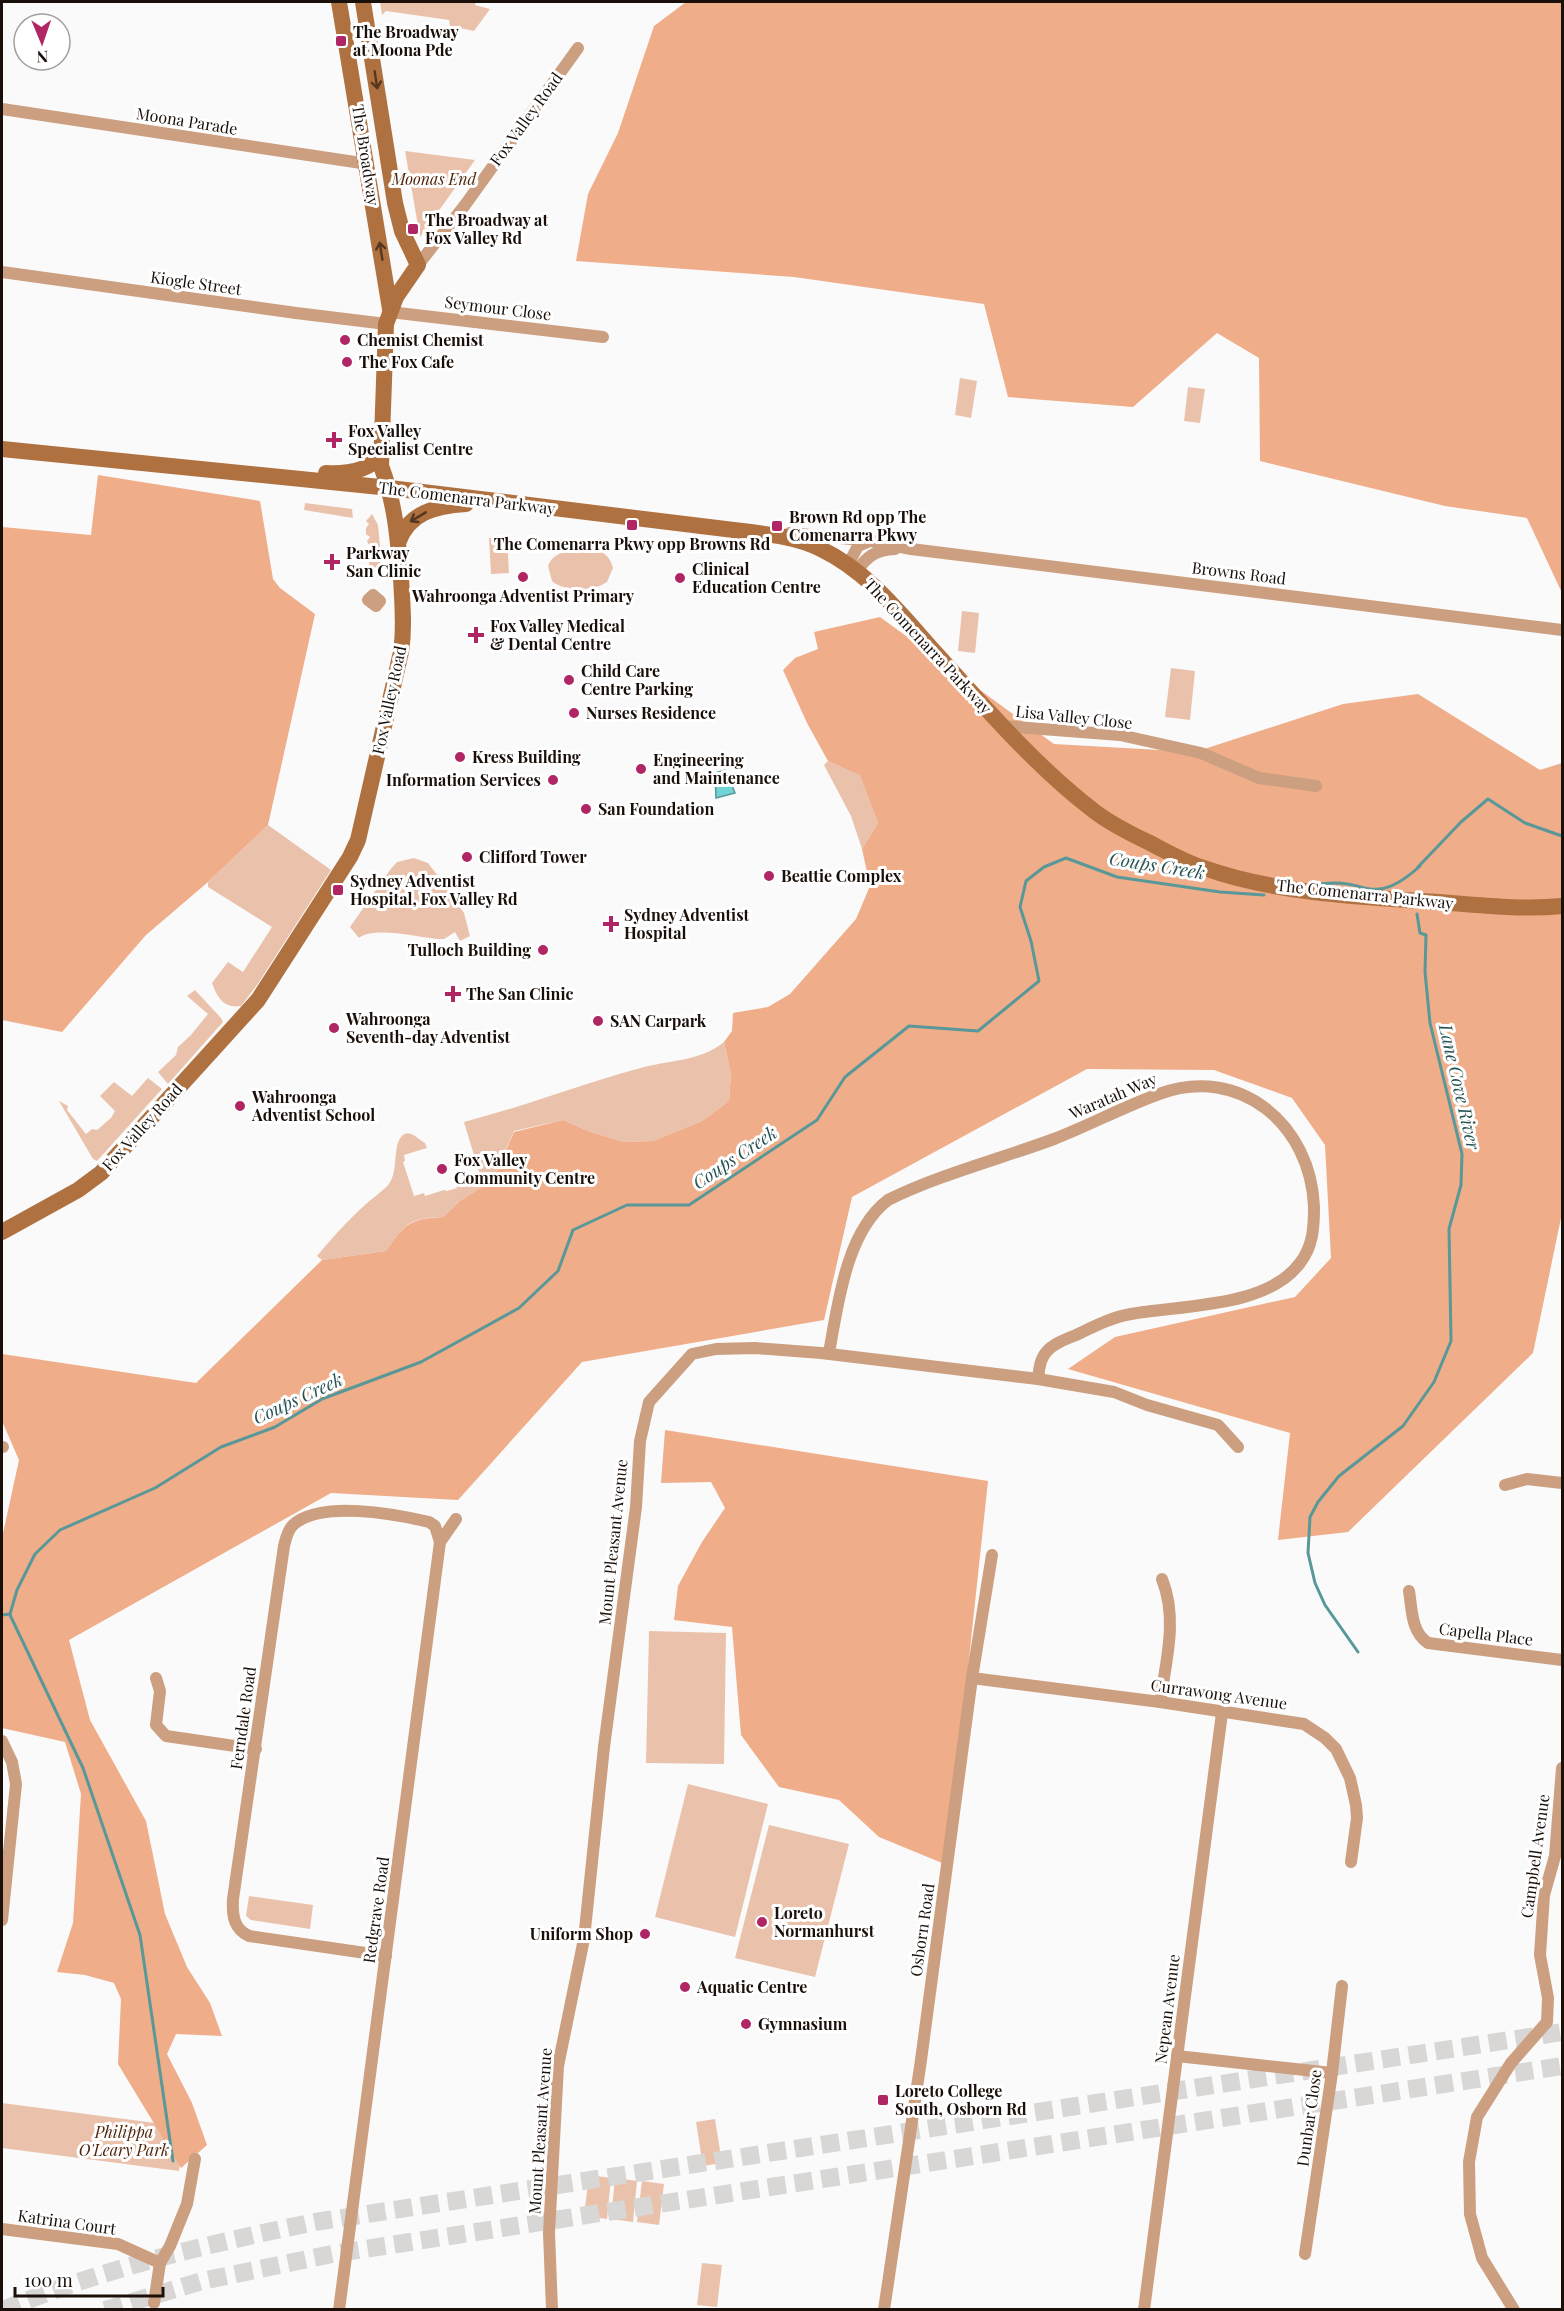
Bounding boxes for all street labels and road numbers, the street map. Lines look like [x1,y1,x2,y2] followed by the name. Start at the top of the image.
[485,68,567,170] street label: Fox Valley Road
[135,102,239,139] street label: Moona Parade
[348,103,385,207] street label: The Broadway
[149,266,243,299] street label: Kiogle Street
[444,291,553,324] street label: Seymour Close
[377,476,557,519] street label: The Comenarra Parkway
[1191,556,1287,589] street label: Browns Road
[860,573,997,718] street label: The Comenarra Parkway
[367,644,410,756] street label: Fox Valley Road
[1015,700,1134,733] street label: Lisa Valley Close
[1275,874,1455,913] street label: The Comenarra Parkway
[1065,1068,1160,1124] street label: Waratah Way
[97,1078,187,1175] street label: Fox Valley Road
[593,1458,632,1626] street label: Mount Pleasant Avenue
[1438,1617,1534,1650] street label: Capella Place
[225,1665,260,1771] street label: Ferndale Road
[1150,1674,1289,1713] street label: Currawong Avenue
[1515,1793,1554,1919] street label: Campbell Avenue
[358,1855,393,1965] street label: Redgrave Road
[905,1882,938,1978] street label: Osborn Road
[1149,1953,1184,2065] street label: Nepean Avenue
[523,2047,556,2215] street label: Mount Pleasant Avenue
[1291,2068,1326,2168] street label: Dunbar Close
[17,2204,118,2239] street label: Katrina Court

